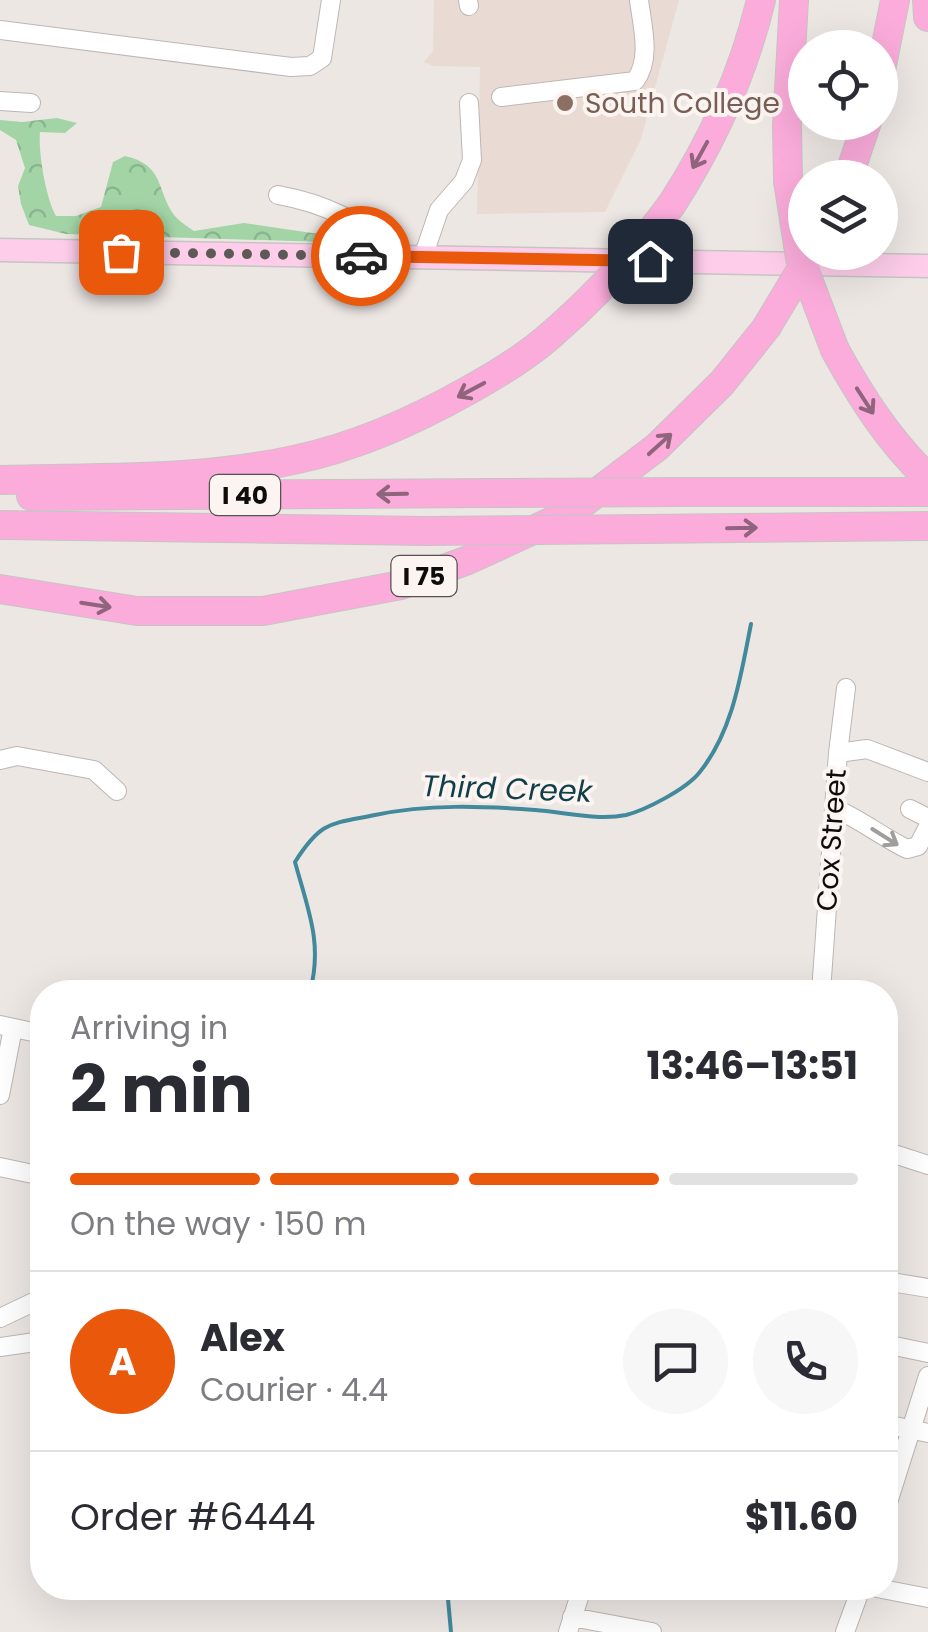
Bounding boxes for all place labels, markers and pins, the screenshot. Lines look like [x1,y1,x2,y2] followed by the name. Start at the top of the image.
[585,84,780,123] place label: South College
[554,92,576,114] marker: South College
[79,210,164,295] pin
[608,219,693,304] pin

